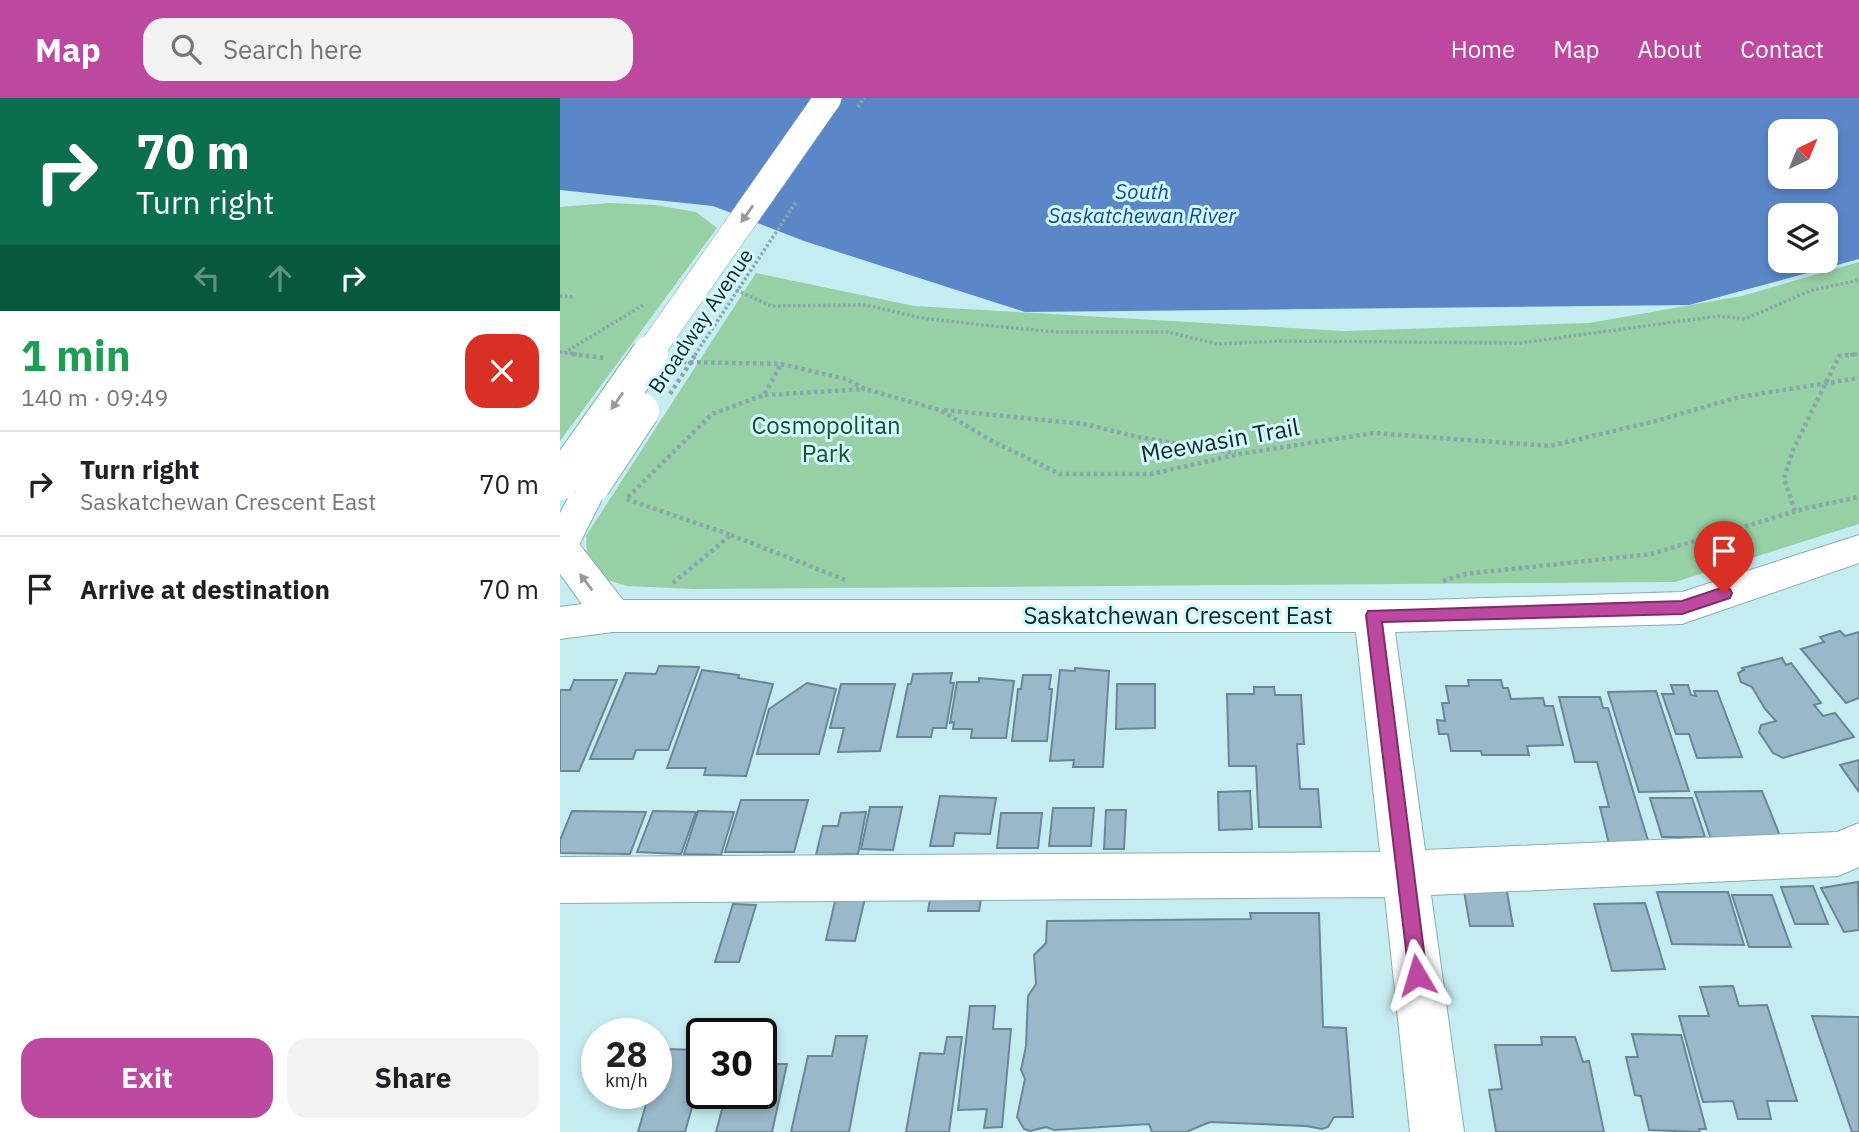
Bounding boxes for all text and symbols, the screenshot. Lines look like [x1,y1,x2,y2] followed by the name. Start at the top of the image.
[143,18,633,81] search box
[35,28,101,71] text: Map
[167,30,205,68] icon: search
[223,32,362,66] text: Search here
[1451,33,1515,65] text: Home
[1553,33,1599,65] text: Map
[1637,33,1702,65] text: About
[1740,33,1824,65] text: Contact
[136,119,250,182] text: 70 m
[1768,119,1838,189] north arrow
[1768,119,1838,273] map controls
[21,126,112,217] icon: right
[1048,177,1237,229] water label: South Saskatchewan River
[136,181,274,223] text: Turn right
[1768,203,1838,273] button: layers
[740,205,754,223] one-way arrow
[641,243,759,398] street label: Broadway Avenue
[188,259,226,297] icon: left
[261,259,299,297] icon: ahead
[334,259,372,297] icon: right
[21,328,131,383] text: 1 min
[465,334,539,408] button: close
[21,382,168,412] text: 140 m · 09:49
[610,392,624,410] one-way arrow
[751,409,901,469] park label: Cosmopolitan Park
[1138,410,1302,470] street label: Meewasin Trail
[80,452,199,486] text: Turn right
[21,465,59,503] icon: right
[479,467,539,501] text: 70 m
[80,486,376,516] text: Saskatchewan Crescent East
[1694,521,1754,593] pin
[1705,532,1743,570] icon: arrive
[21,570,59,608] icon: arrive
[80,572,330,606] text: Arrive at destination
[479,572,539,606] text: 70 m
[578,574,593,592] one-way arrow
[1023,599,1333,631] street label: Saskatchewan Crescent East
[1380,938,1454,1012] position arrow
[686,1018,777,1109] speed limit sign: 30
[605,1031,648,1077] text: 28
[21,1038,273,1118] button: Exit
[287,1038,539,1118] button: Share
[605,1069,648,1092] text: km/h

